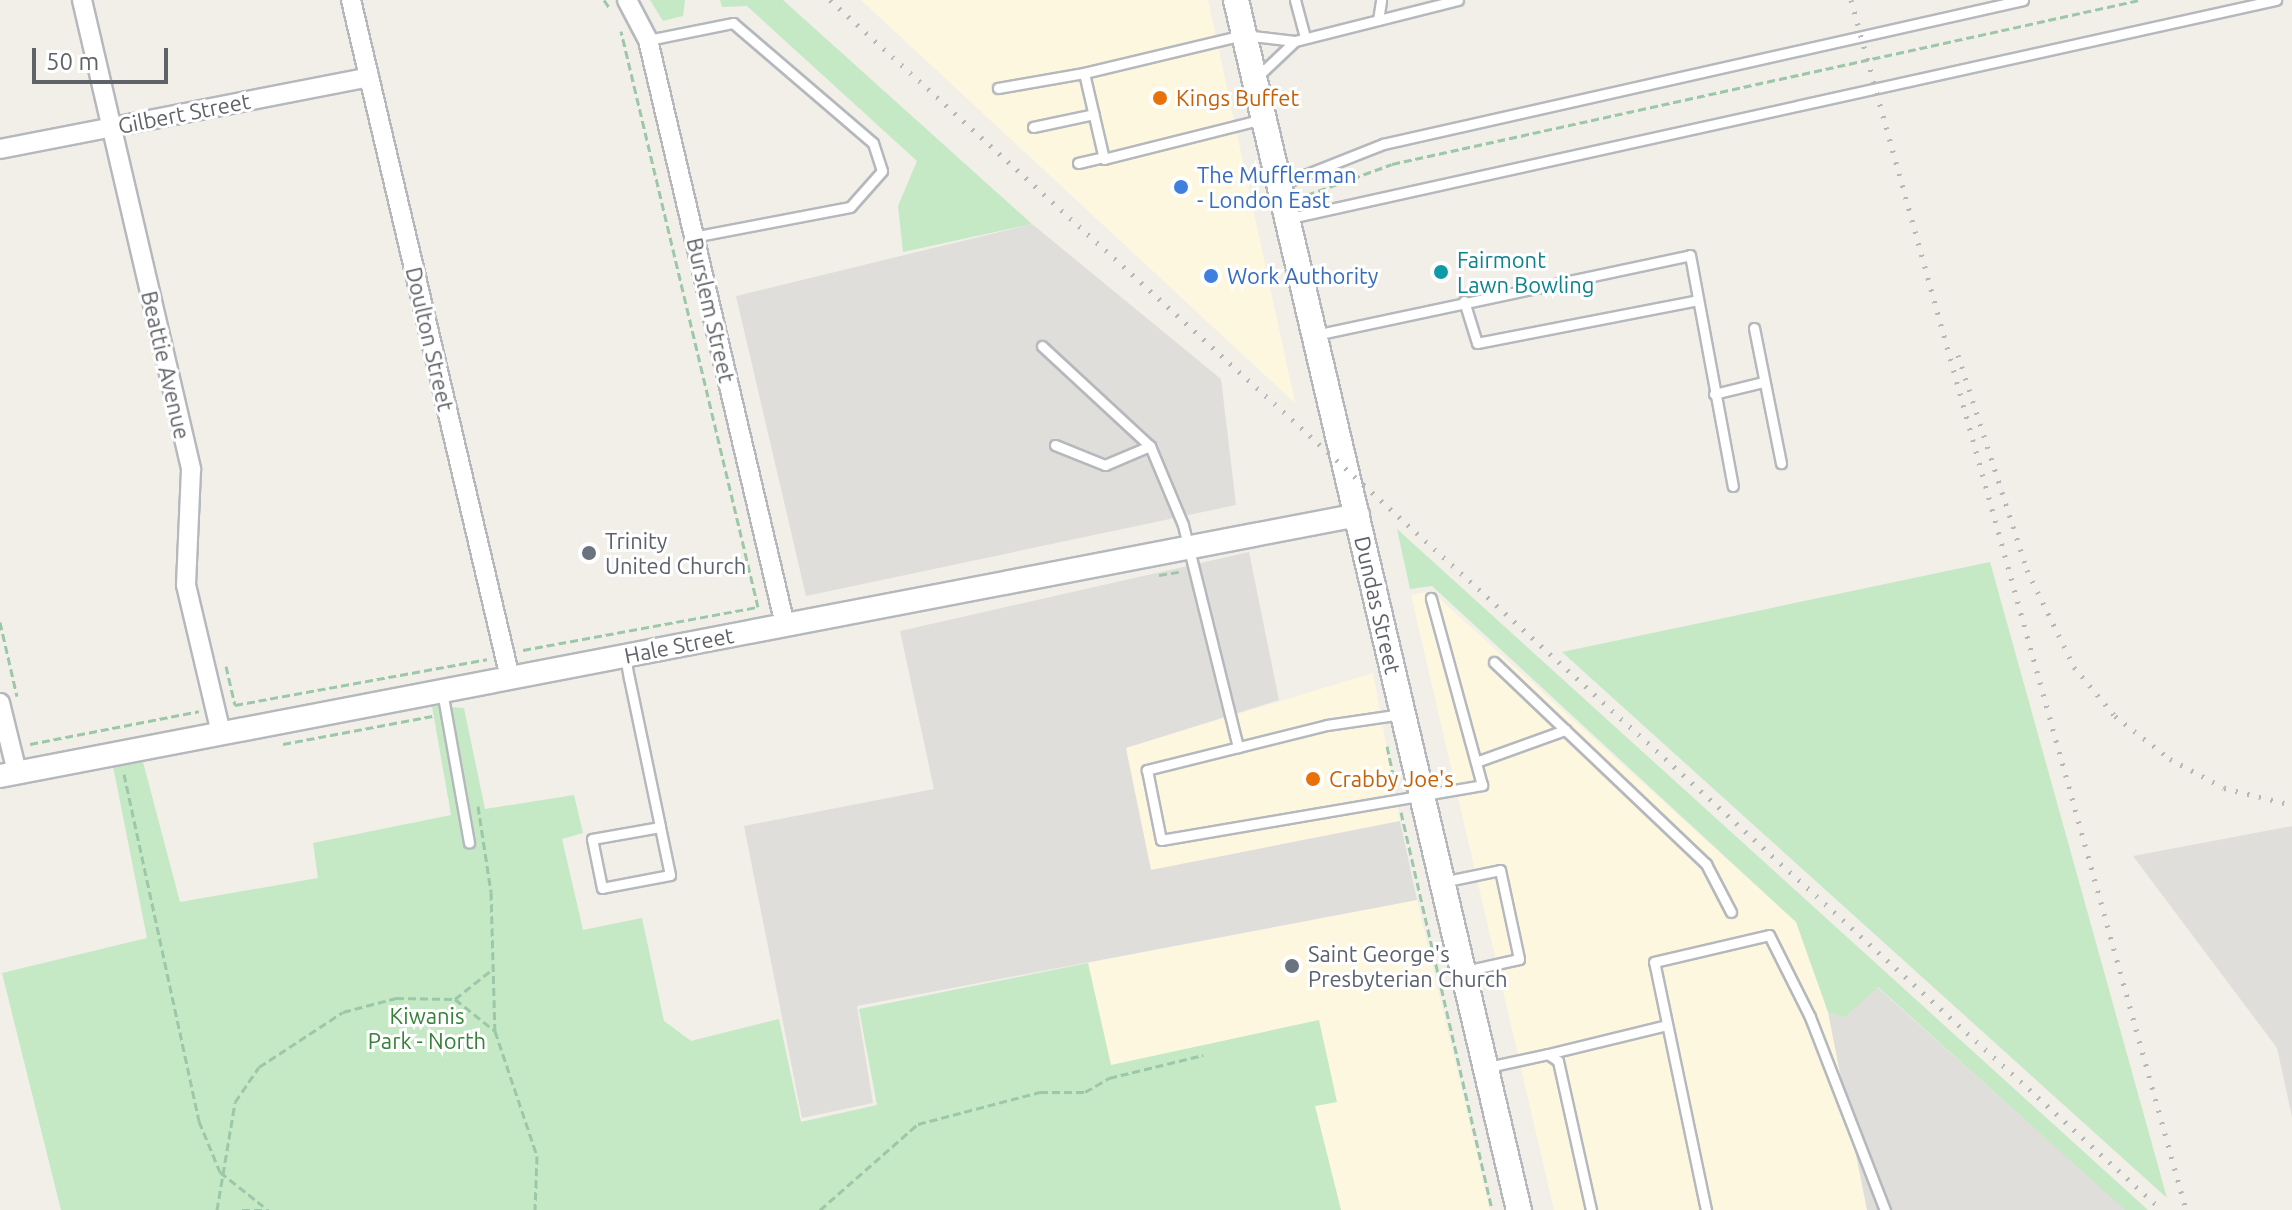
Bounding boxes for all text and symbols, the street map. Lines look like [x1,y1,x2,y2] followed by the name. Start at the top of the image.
[36,32,172,82] scale bar
[46,48,99,75] text: 50 m
[1176,85,1299,111] place label: Kings Buffet
[116,87,252,139] street label: Gilbert Street
[1151,89,1169,107] marker: Kings Buffet
[1197,161,1357,212] place label: The Mufflerman - London East
[1172,178,1190,196] marker: The Mufflerman - London East
[682,235,740,385] street label: Burslem Street
[1457,246,1594,298] place label: Fairmont Lawn Bowling
[1227,263,1378,289] place label: Work Authority
[1432,263,1450,281] marker: Fairmont Lawn Bowling
[401,264,459,414] street label: Doulton Street
[1202,267,1220,285] marker: Work Authority
[136,288,196,442] street label: Beattie Avenue
[605,527,746,578] place label: Trinity United Church
[1349,533,1407,677] street label: Dundas Street
[580,544,598,562] marker: Trinity United Church
[622,621,736,669] street label: Hale Street
[1329,766,1454,792] place label: Crabby Joe's
[1304,770,1322,788] marker: Crabby Joe's
[1308,940,1508,992] place label: Saint George's Presbyterian Church
[1283,957,1301,975] marker: Saint George's Presbyterian Church
[368,1002,486,1054] park label: Kiwanis Park - North

